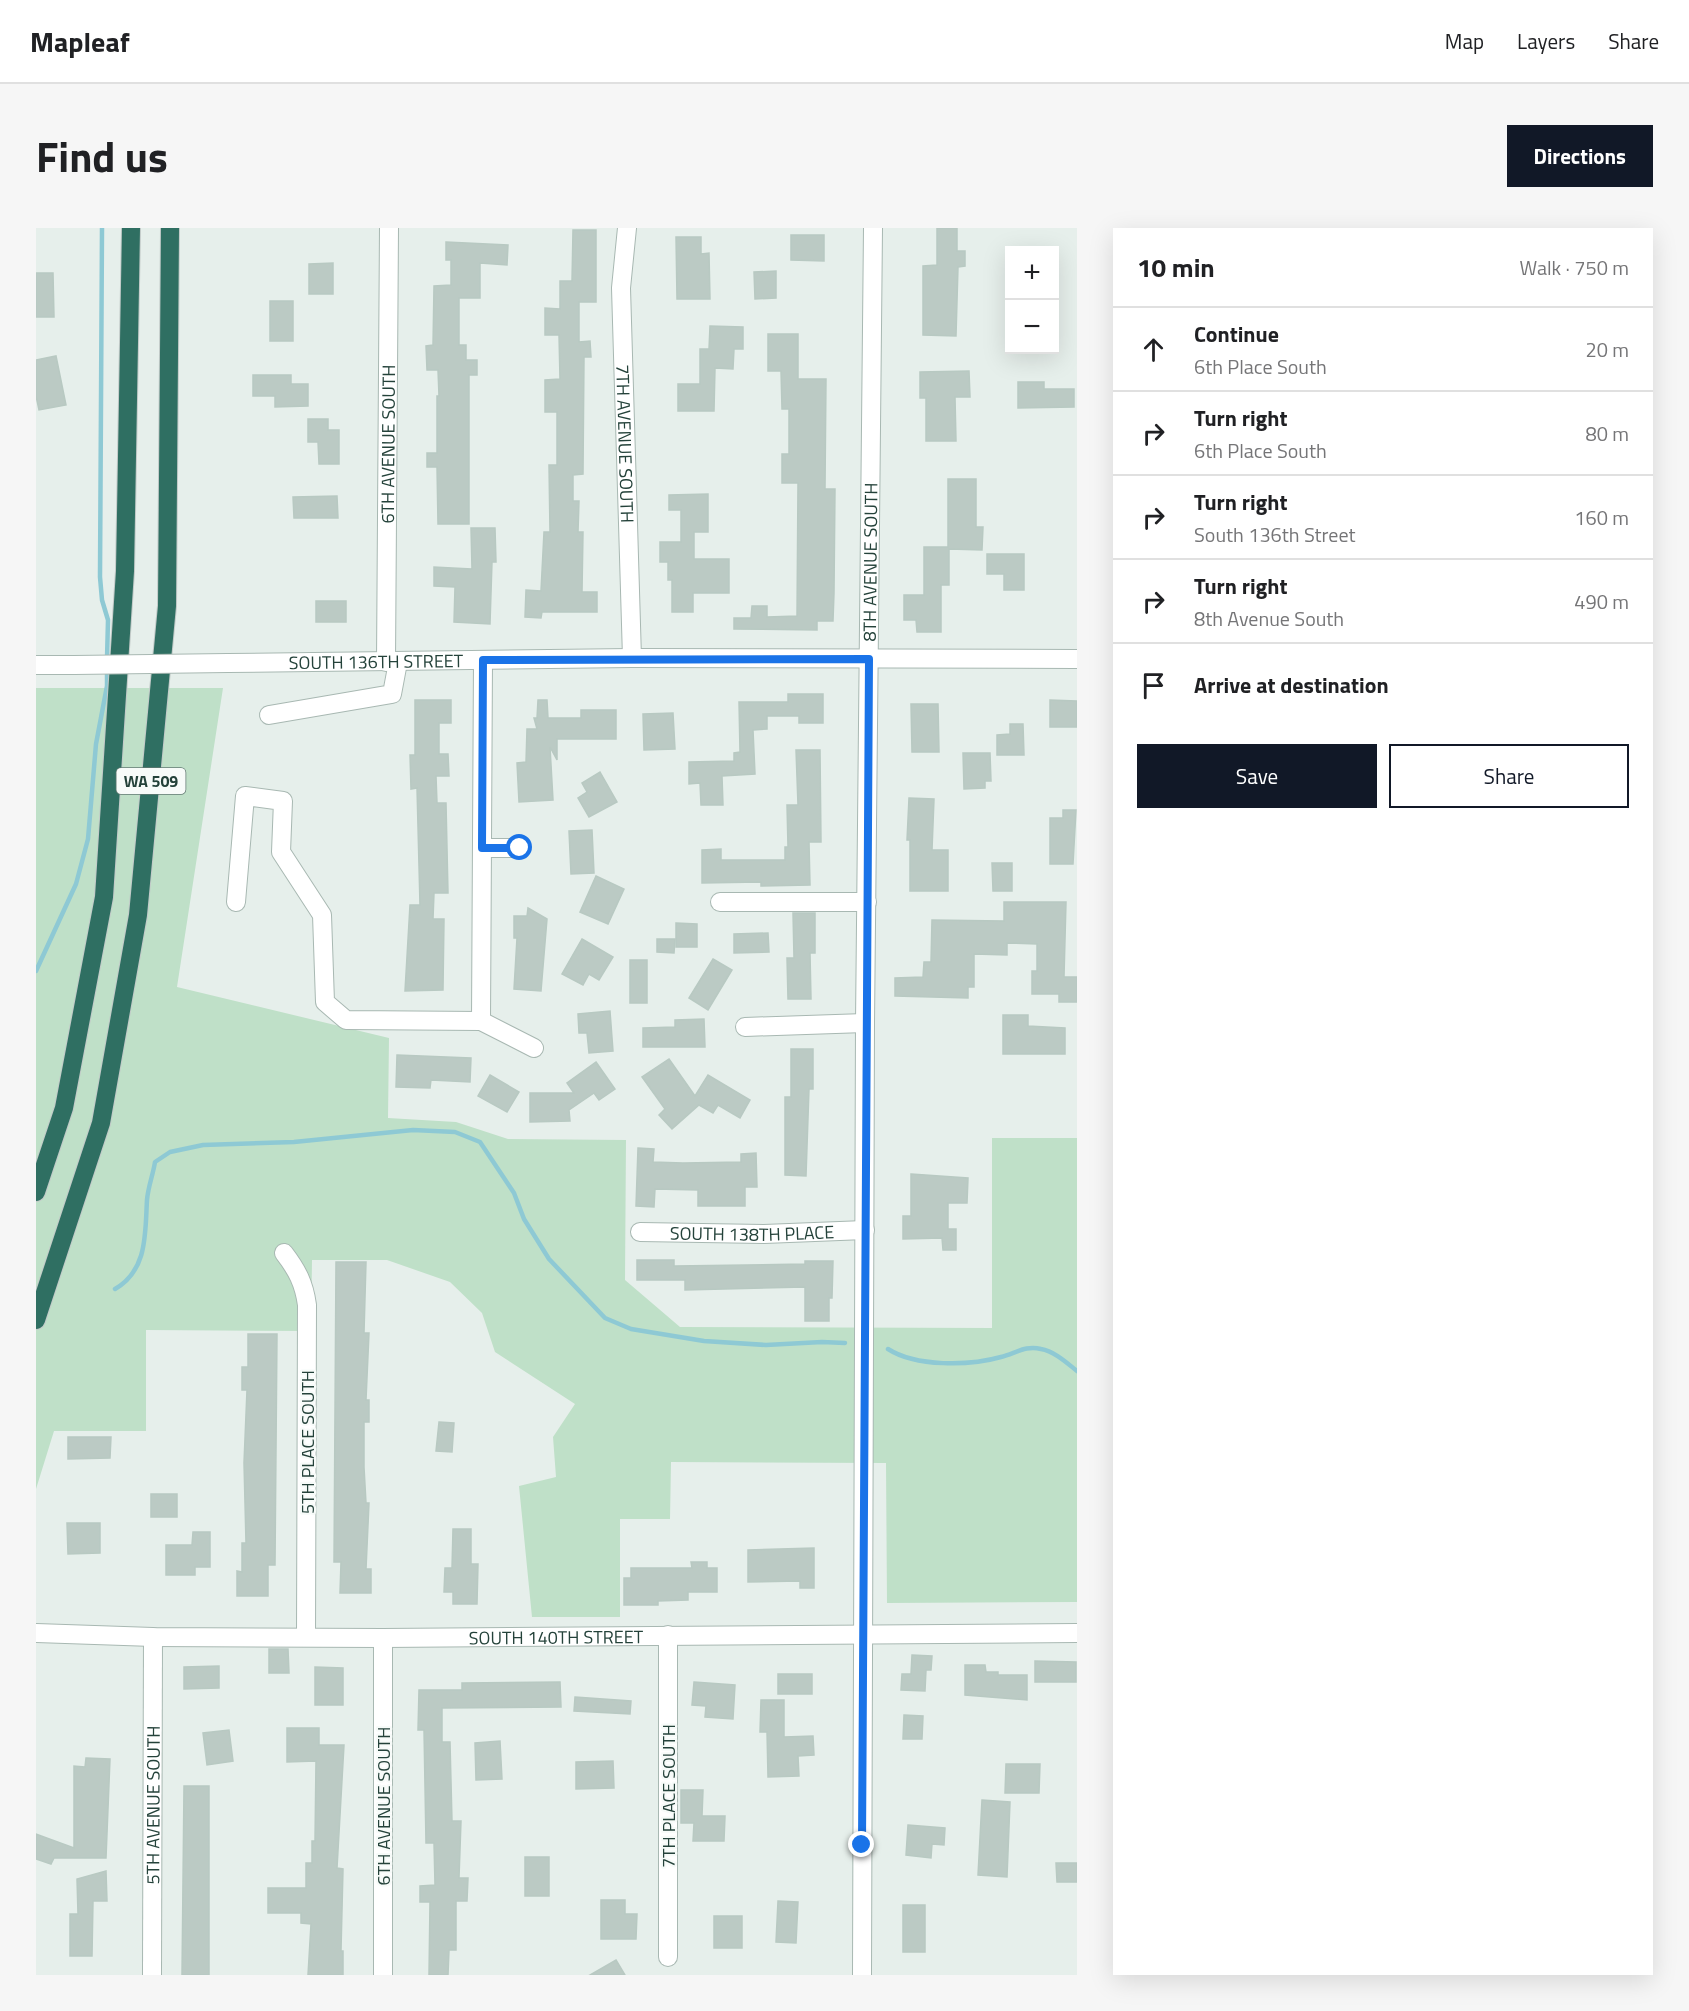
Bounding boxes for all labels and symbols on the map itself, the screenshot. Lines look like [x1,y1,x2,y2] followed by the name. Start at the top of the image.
[373,364,402,524] street label: 6TH AVENUE SOUTH
[610,364,641,523] street label: 7TH AVENUE SOUTH
[855,482,884,642] street label: 8TH AVENUE SOUTH
[289,647,464,676] street label: SOUTH 136TH STREET
[116,768,186,794] road number: WA 509
[506,834,532,860] route start
[670,1218,835,1248] street label: SOUTH 138TH PLACE
[294,1370,321,1514] street label: 5TH PLACE SOUTH
[469,1623,644,1651] street label: SOUTH 140TH STREET
[655,1724,682,1868] street label: 7TH PLACE SOUTH
[139,1725,166,1885] street label: 5TH AVENUE SOUTH
[370,1727,397,1885] street label: 6TH AVENUE SOUTH
[848,1831,874,1857] route end

